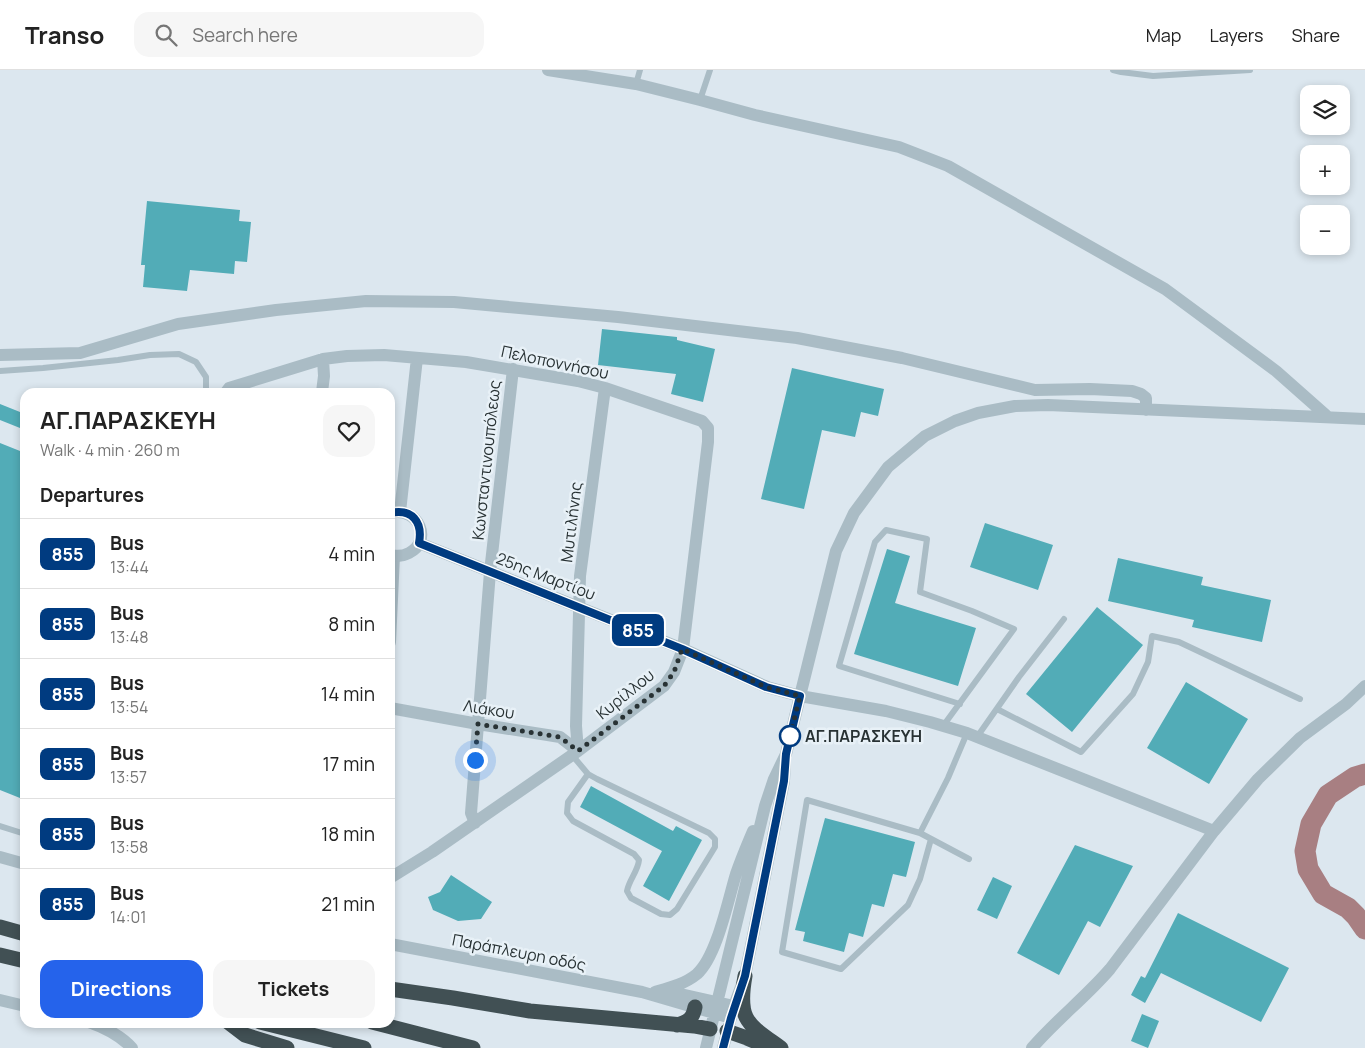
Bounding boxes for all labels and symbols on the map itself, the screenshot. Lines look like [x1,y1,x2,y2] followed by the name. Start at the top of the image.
[499,340,611,384] street label: Πελοποννήσου
[467,379,505,541] street label: Κωνσταντινουπόλεως
[555,480,587,564] street label: Μυτιλήνης
[493,547,599,605] street label: 25ης Μαρτίου
[609,614,667,646] line badge: 855
[591,664,659,724] street label: Κυρίλλου
[462,694,516,724] street label: Λιάκου
[779,725,801,747] marker: ΑΓ.ΠΑΡΑΣΚΕΥΗ
[805,725,922,747] place label: ΑΓ.ΠΑΡΑΣΚΕΥΗ
[463,748,488,773] your location
[450,928,588,976] street label: Παράπλευρη οδός

